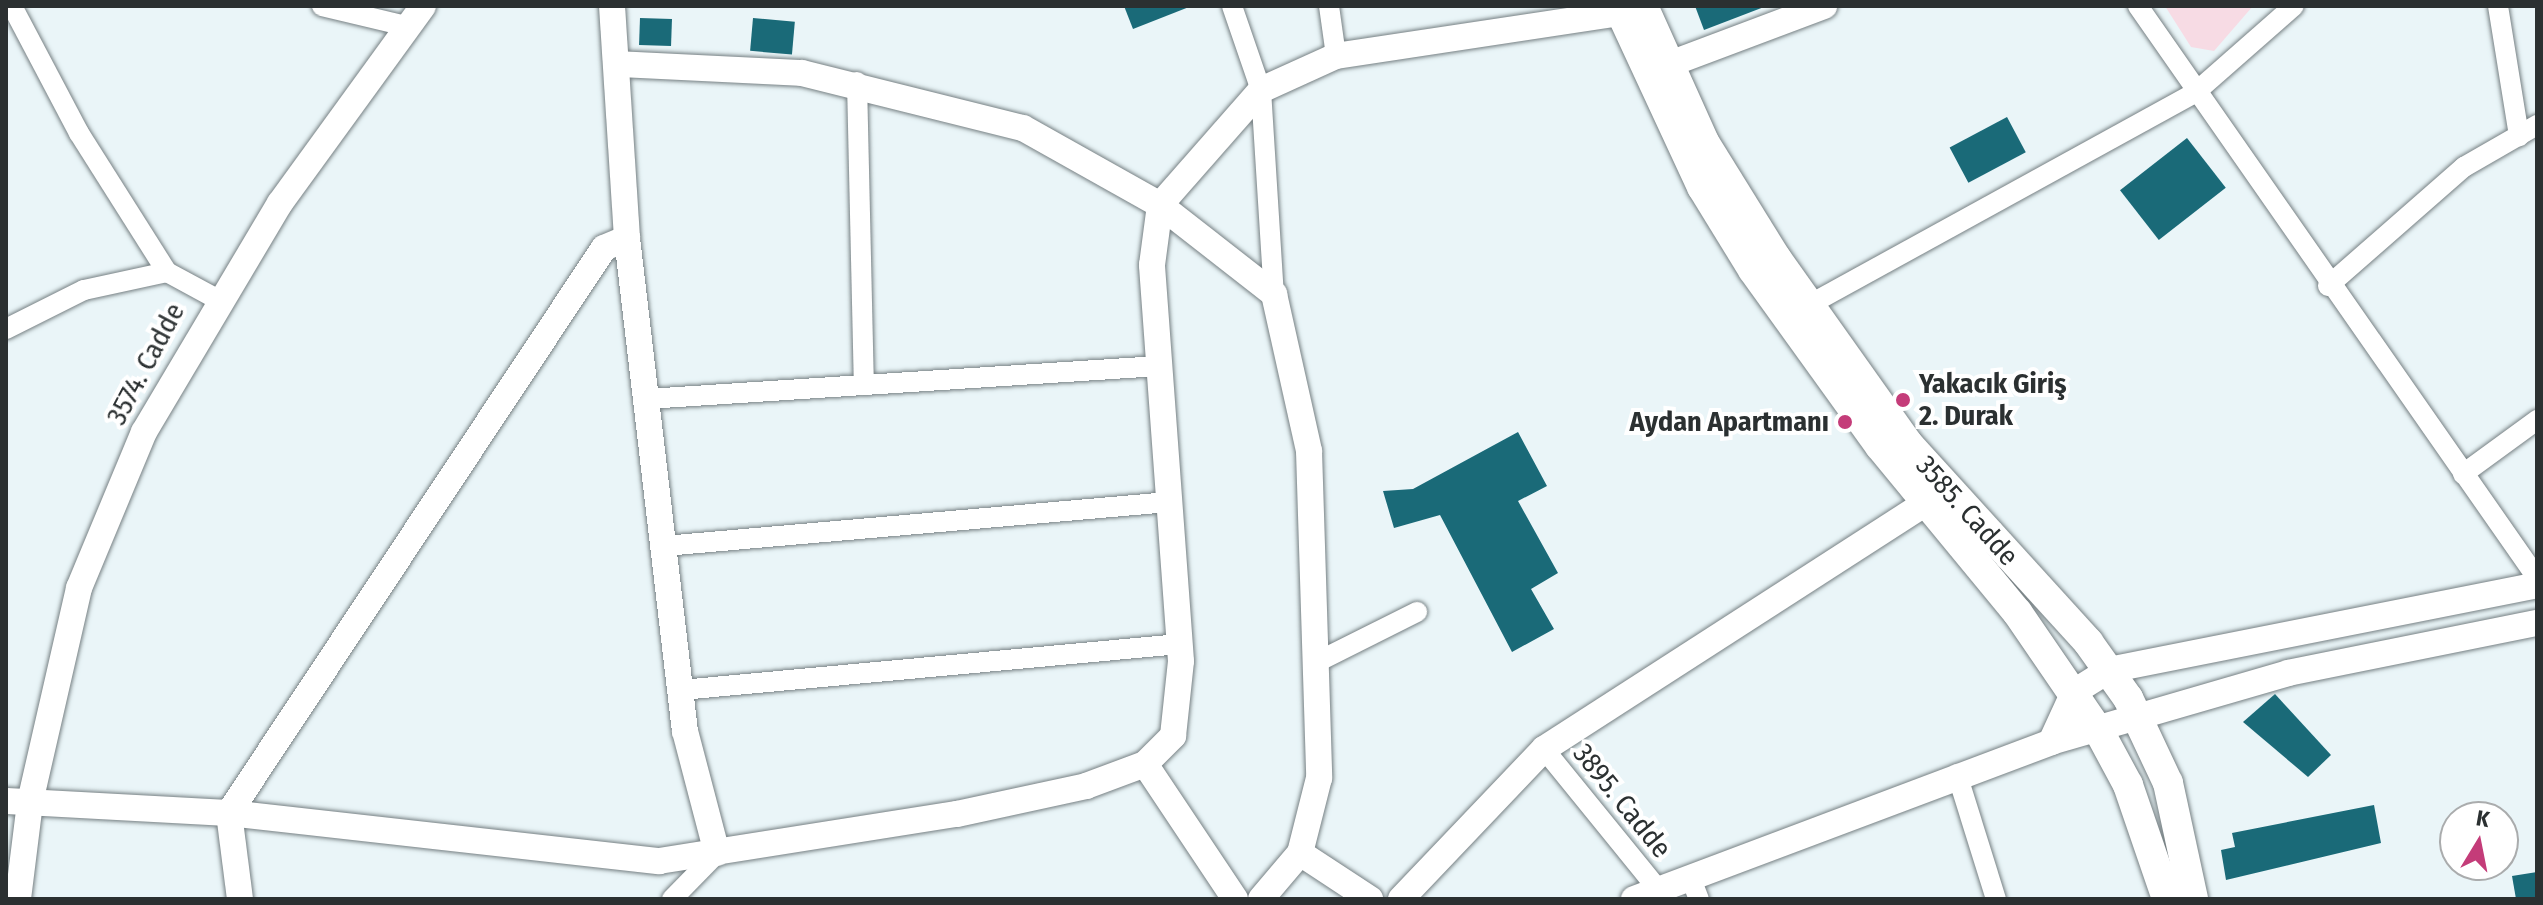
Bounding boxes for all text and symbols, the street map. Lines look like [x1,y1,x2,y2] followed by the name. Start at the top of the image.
[100,297,192,431] street label: 3574. Cadde
[1919,367,2067,433] place label: Yakacık Giriş 2. Durak
[1894,391,1912,409] marker: Yakacık Giriş 2. Durak
[1630,405,1829,439] place label: Aydan Apartmanı
[1836,413,1854,431] marker: Aydan Apartmanı
[1909,449,2025,573] street label: 3585. Cadde
[1566,737,1678,865] street label: 3895. Cadde
[2439,801,2519,881] north arrow
[2474,804,2492,833] text: K

